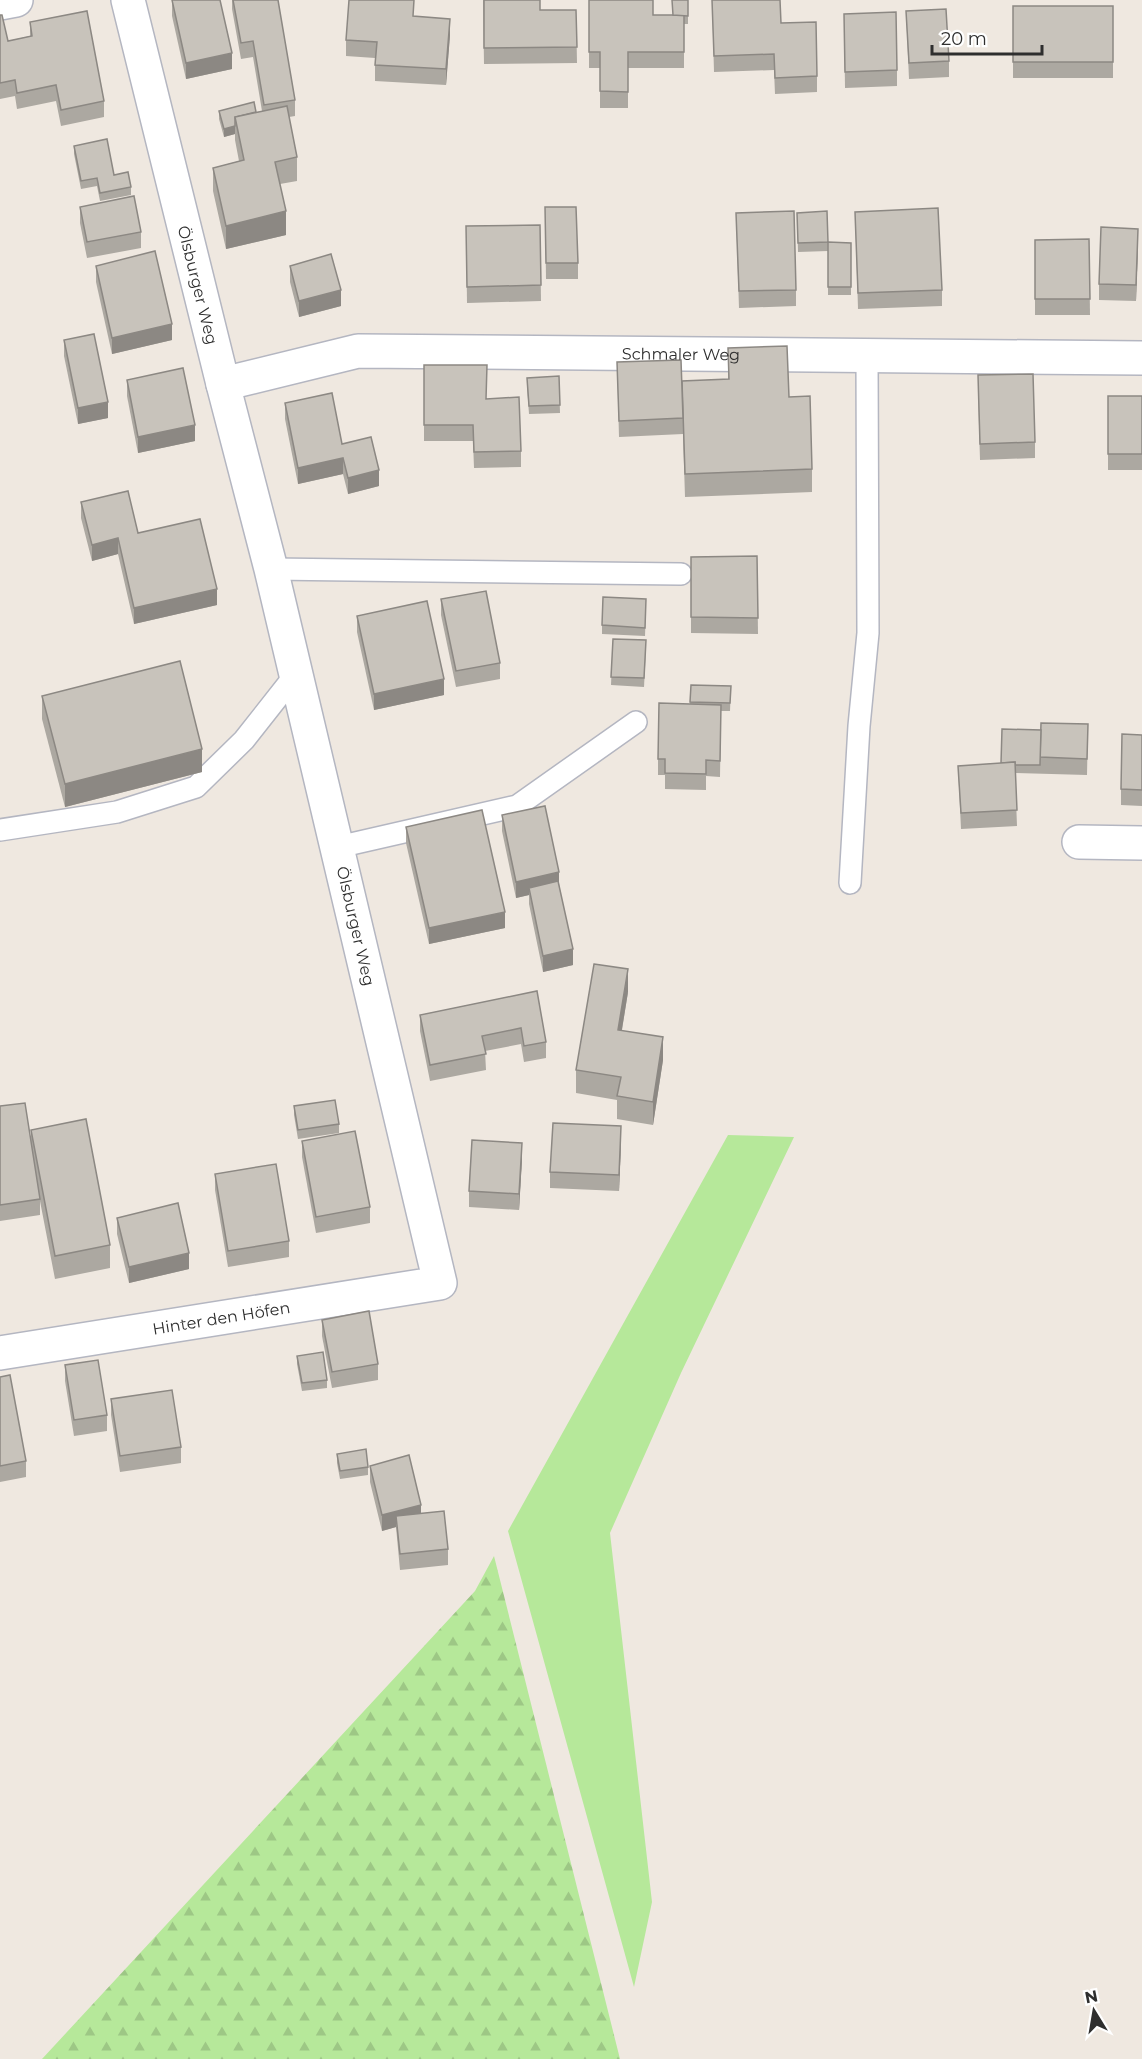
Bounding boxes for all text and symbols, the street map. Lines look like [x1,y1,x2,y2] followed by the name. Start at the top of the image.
[932,18,1042,56] scale bar
[941,28,987,50] text: 20 m
[174,223,222,347] street label: Ölsburger Weg
[622,344,740,364] street label: Schmaler Weg
[333,864,379,988] street label: Ölsburger Weg
[151,1298,291,1339] street label: Hinter den Höfen
[1064,1981,1124,2041] north arrow
[1083,1986,1099,2007] text: N

